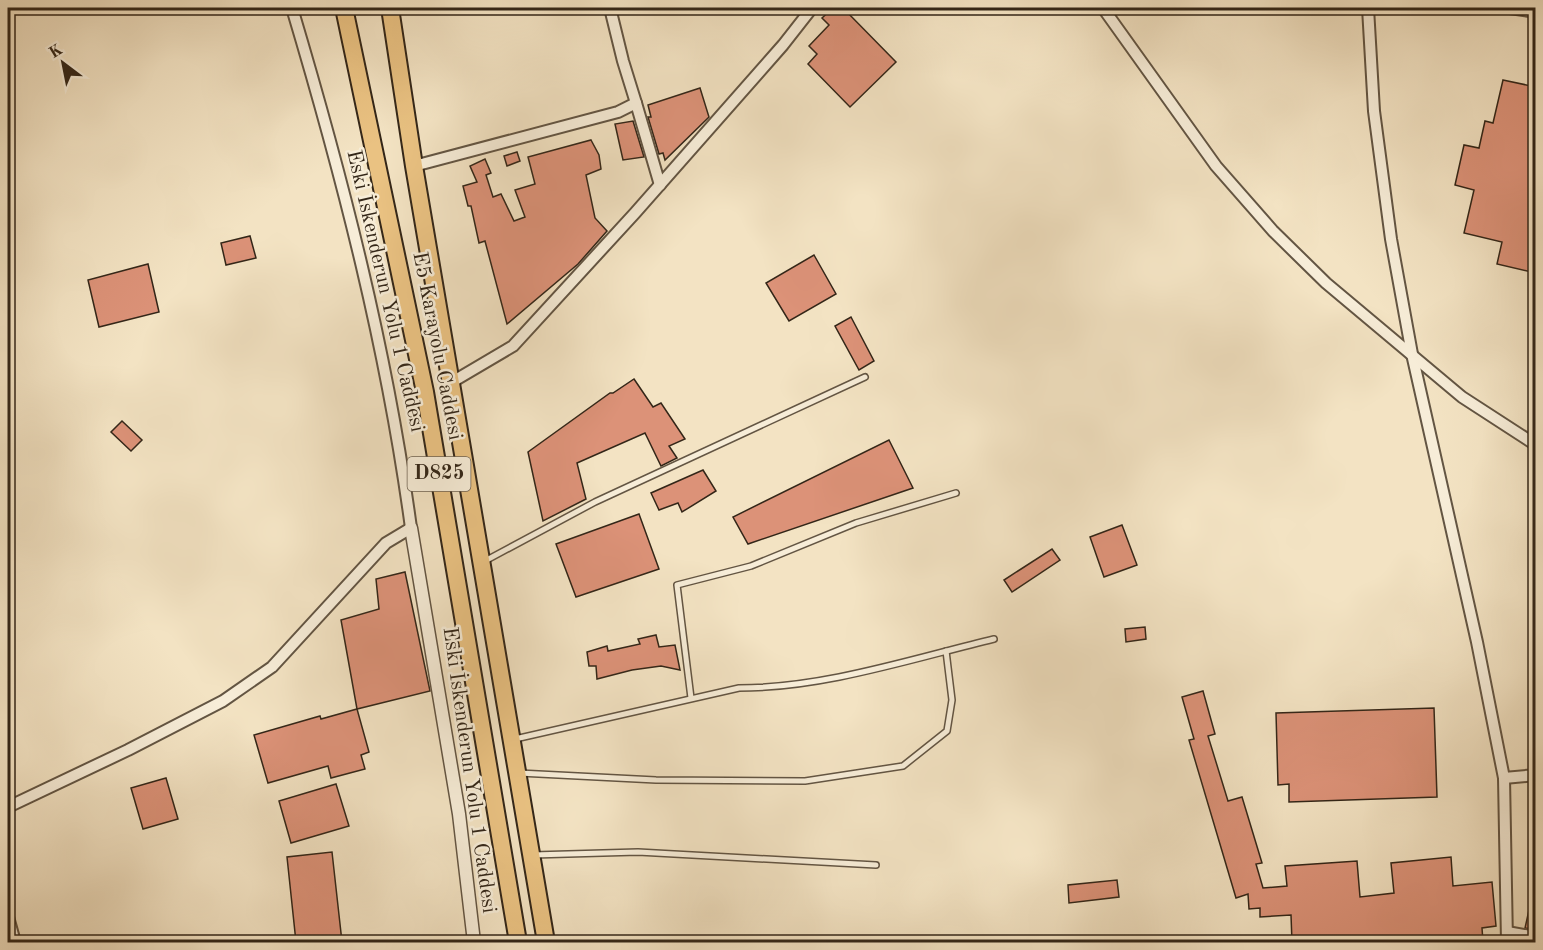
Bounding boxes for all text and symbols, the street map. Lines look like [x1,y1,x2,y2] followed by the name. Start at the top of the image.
[33,33,93,93] north arrow
[47,42,66,62] text: K
[342,147,432,434] street label: Eski İskenderun Yolu 1 Caddesi
[408,250,466,442] street label: E5 Karayolu Caddesi
[408,457,470,491] road number: D825
[439,625,503,914] street label: Eski İskenderun Yolu 1 Caddesi

